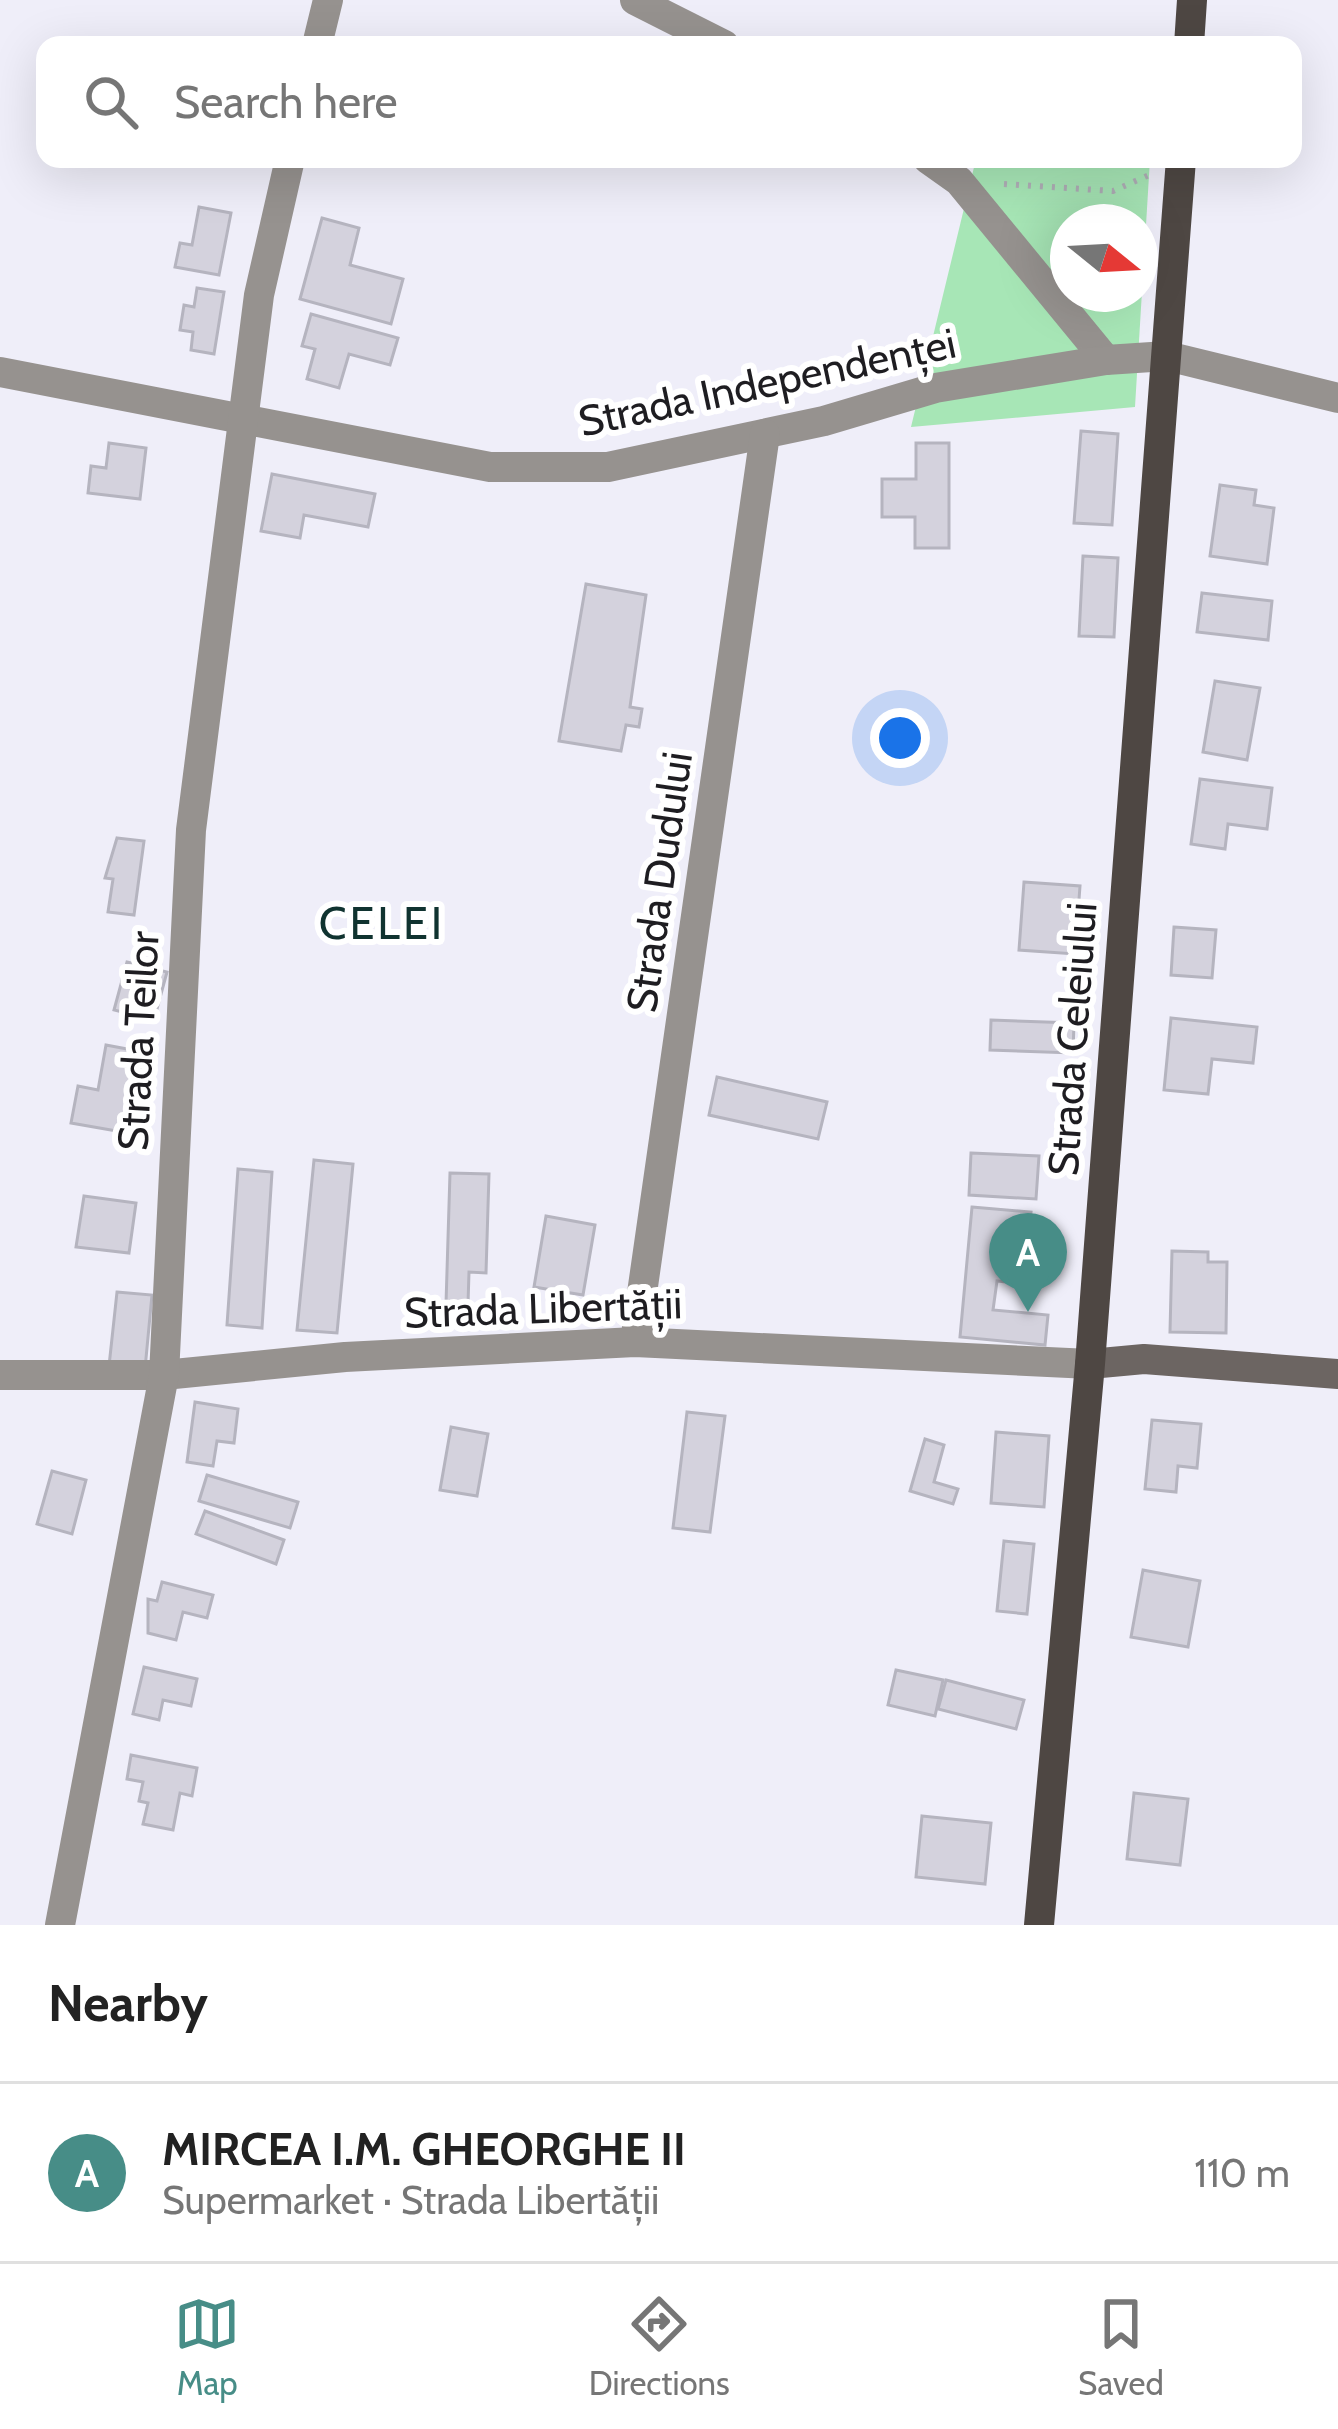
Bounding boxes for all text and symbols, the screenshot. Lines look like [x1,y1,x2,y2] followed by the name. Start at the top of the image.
[36,36,1302,168] search box
[78,69,144,135] icon: search
[174,75,398,129] text: Search here
[1050,204,1158,312] north arrow
[574,317,961,449] street label: Strada Independenței
[870,708,930,768] your location
[615,748,703,1016] street label: Strada Dudului
[319,896,445,950] district label: CELEI
[1037,901,1107,1177] street label: Strada Celeiului
[106,929,170,1152] street label: Strada Teilor
[989,1213,1067,1312] pin: A
[403,1277,683,1341] street label: Strada Libertății
[48,1972,208,2034] text: Nearby
[162,2122,686,2176] text: MIRCEA I.M. GHEORGHE II
[75,2149,99,2197] text: A
[1194,2149,1290,2197] text: 110 m
[162,2176,659,2224] text: Supermarket · Strada Libertății
[174,2291,240,2403] tab: Map
[589,2291,730,2403] tab: Directions
[1078,2291,1164,2403] tab: Saved

